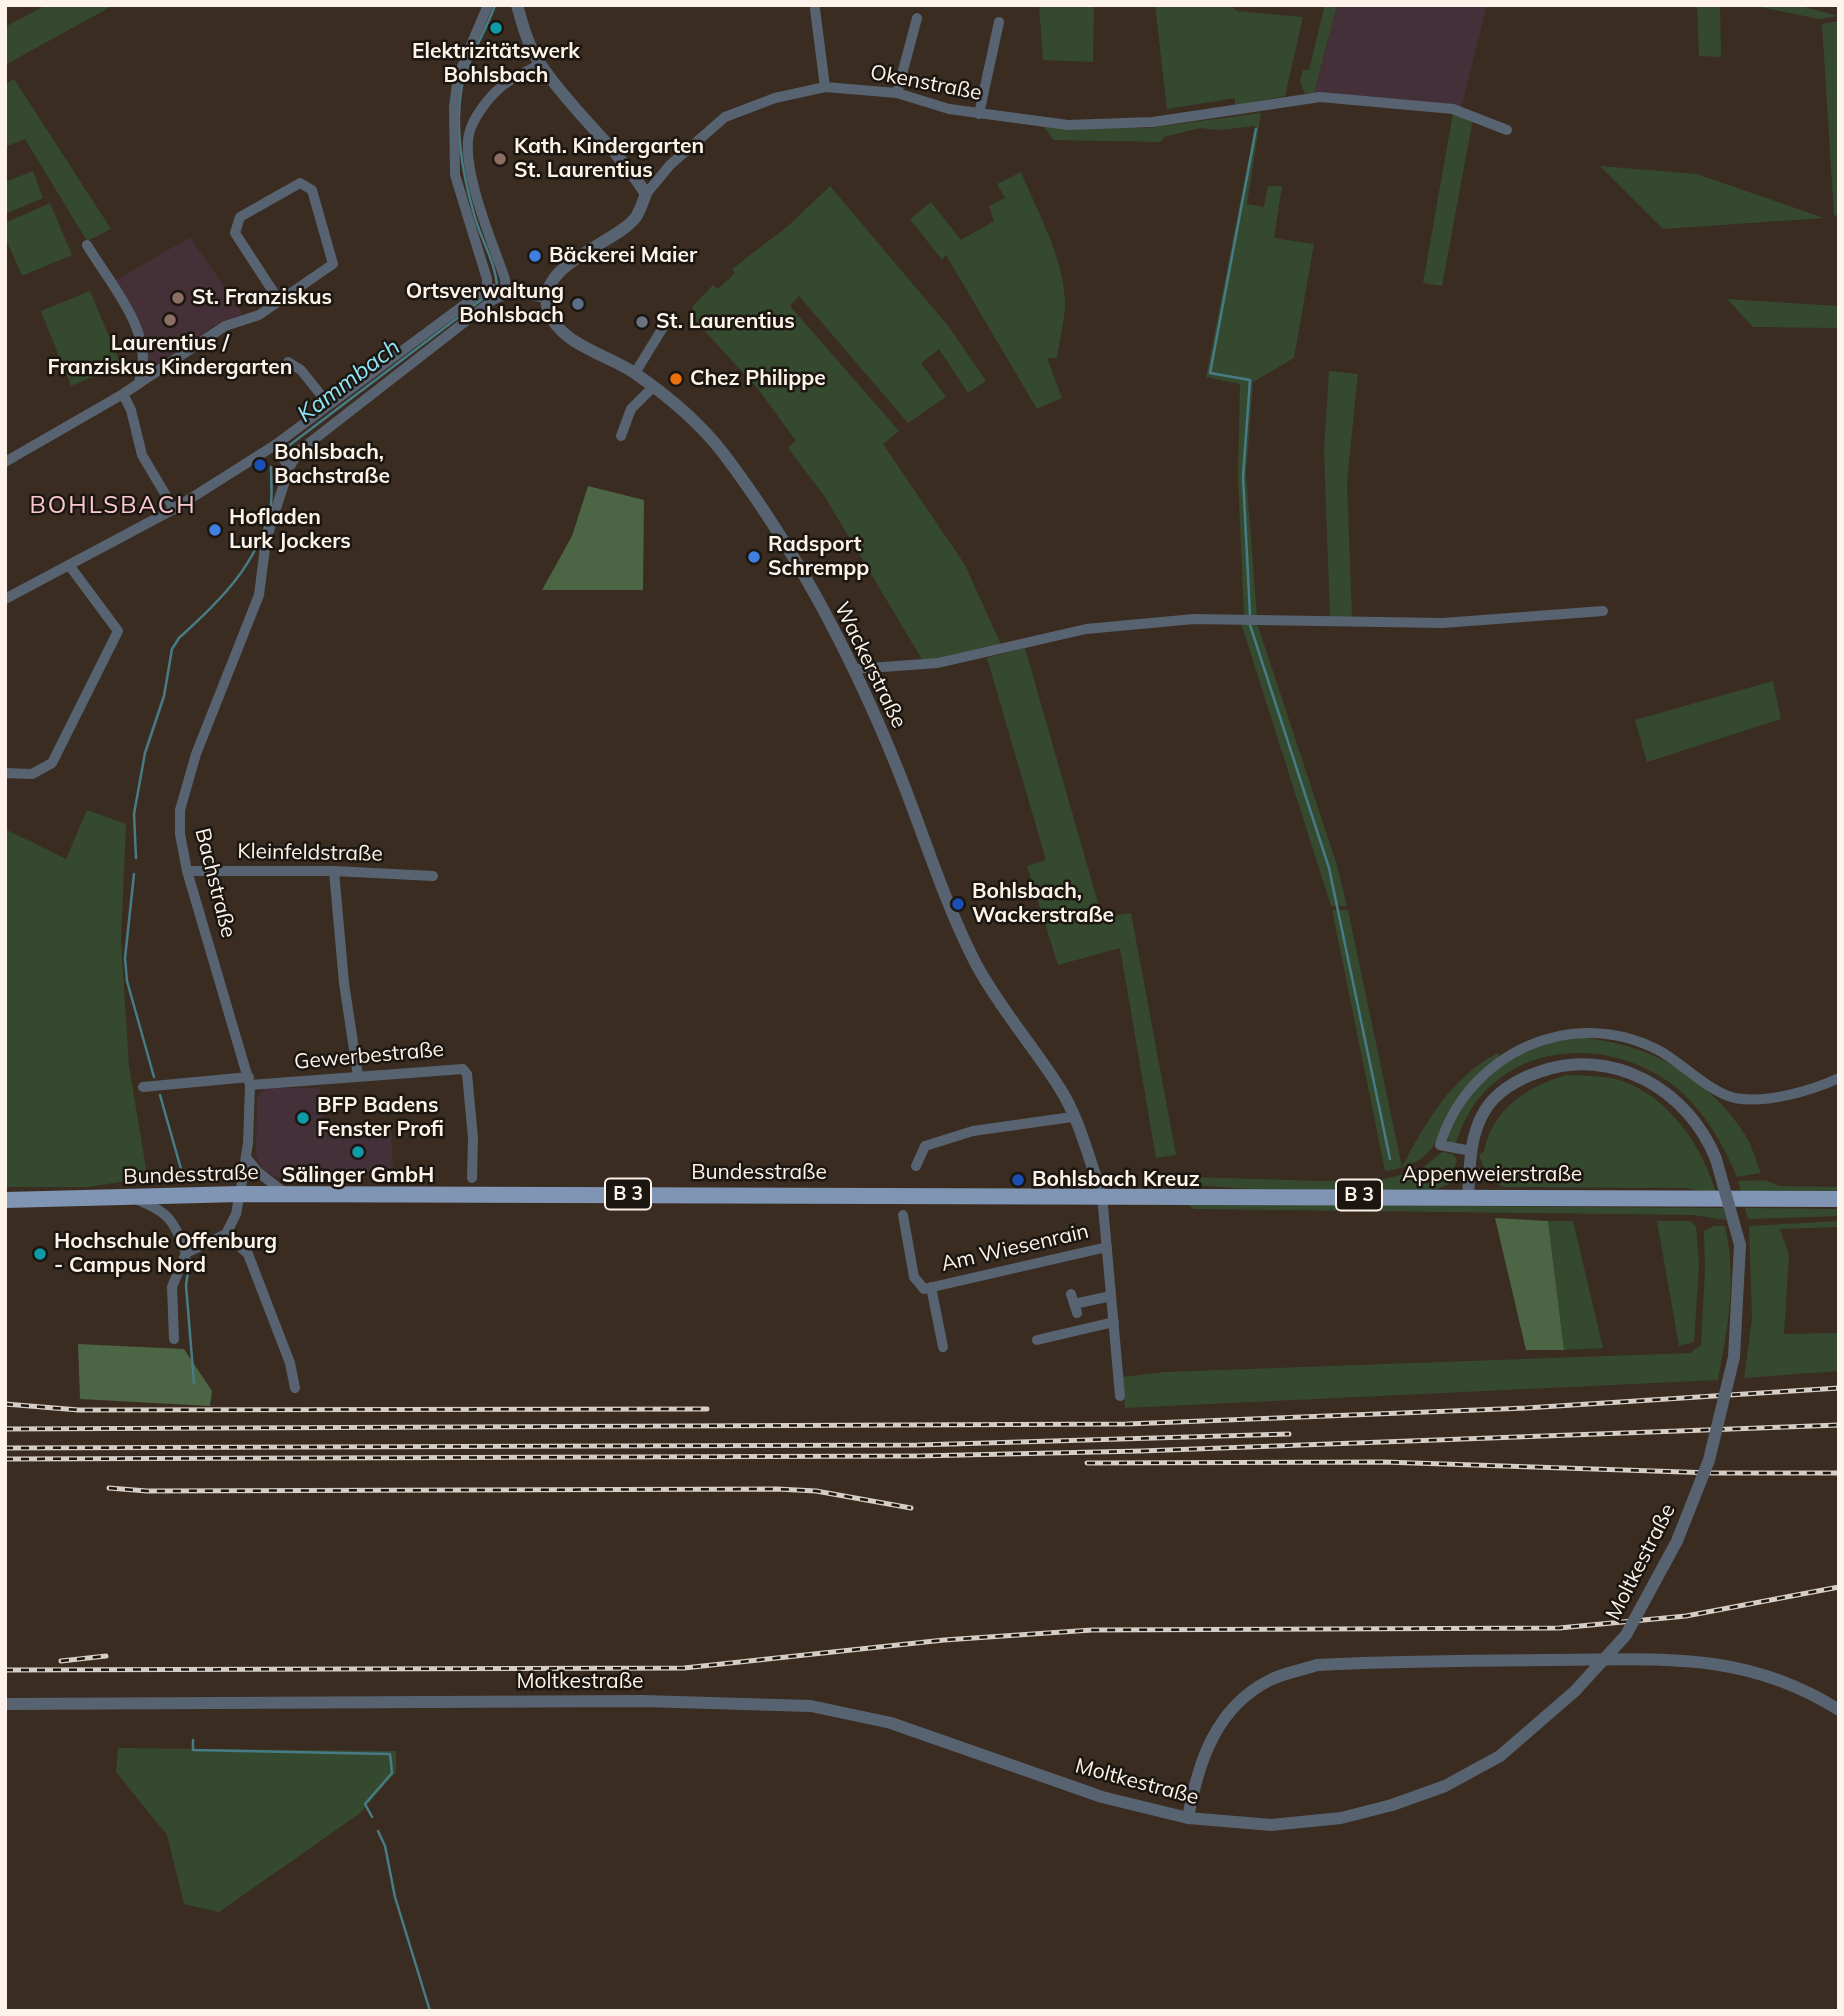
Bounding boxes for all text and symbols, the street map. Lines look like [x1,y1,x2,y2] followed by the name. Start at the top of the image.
[488,20,504,36] marker: Elektrizitätswerk Bohlsbach
[412,39,580,89] place label: Elektrizitätswerk Bohlsbach
[868,60,984,106] street label: Okenstraße
[514,134,704,184] place label: Kath. Kindergarten St. Laurentius
[492,151,508,167] marker: Kath. Kindergarten St. Laurentius
[549,243,697,269] place label: Bäckerei Maier
[527,248,543,264] marker: Bäckerei Maier
[406,279,564,329] place label: Ortsverwaltung Bohlsbach
[192,285,332,311] place label: St. Franziskus
[170,290,186,306] marker: St. Franziskus
[570,296,586,312] marker: Ortsverwaltung Bohlsbach
[656,309,795,335] place label: St. Laurentius
[162,312,178,328] marker: Laurentius / Franziskus Kindergarten
[634,314,650,330] marker: St. Laurentius
[48,331,292,381] place label: Laurentius / Franziskus Kindergarten
[292,333,406,429] water label: Kammbach
[690,366,826,392] place label: Chez Philippe
[668,371,684,387] marker: Chez Philippe
[274,440,390,490] place label: Bohlsbach, Bachstraße
[252,457,268,473] marker: Bohlsbach, Bachstraße
[31,492,195,520] district label: BOHLSBACH
[229,505,351,555] place label: Hofladen Lurk Jockers
[207,522,223,538] marker: Hofladen Lurk Jockers
[768,532,869,582] place label: Radsport Schrempp
[746,549,762,565] marker: Radsport Schrempp
[829,598,911,732] street label: Wackerstraße
[189,826,241,940] street label: Bachstraße
[237,839,383,867] street label: Kleinfeldstraße
[972,879,1114,929] place label: Bohlsbach, Wackerstraße
[950,896,966,912] marker: Bohlsbach, Wackerstraße
[293,1037,445,1075] street label: Gewerbestraße
[317,1093,444,1143] place label: BFP Badens Fenster Profi
[295,1110,311,1126] marker: BFP Badens Fenster Profi
[350,1144,366,1160] marker: Sälinger GmbH
[123,1160,259,1190] street label: Bundesstraße
[691,1160,827,1186] street label: Bundesstraße
[1402,1162,1582,1188] street label: Appenweierstraße
[282,1163,434,1189] place label: Sälinger GmbH
[1032,1167,1200,1193] place label: Bohlsbach Kreuz
[1010,1172,1026,1188] marker: Bohlsbach Kreuz
[605,1178,651,1210] road number: B 3
[1336,1180,1382,1210] road number: B 3
[939,1219,1091,1277] street label: Am Wiesenrain
[54,1229,277,1279] place label: Hochschule Offenburg - Campus Nord
[32,1246,48,1262] marker: Hochschule Offenburg - Campus Nord
[1601,1500,1681,1624] street label: Moltkestraße
[517,1669,643,1695] street label: Moltkestraße
[1072,1753,1202,1811] street label: Moltkestraße

